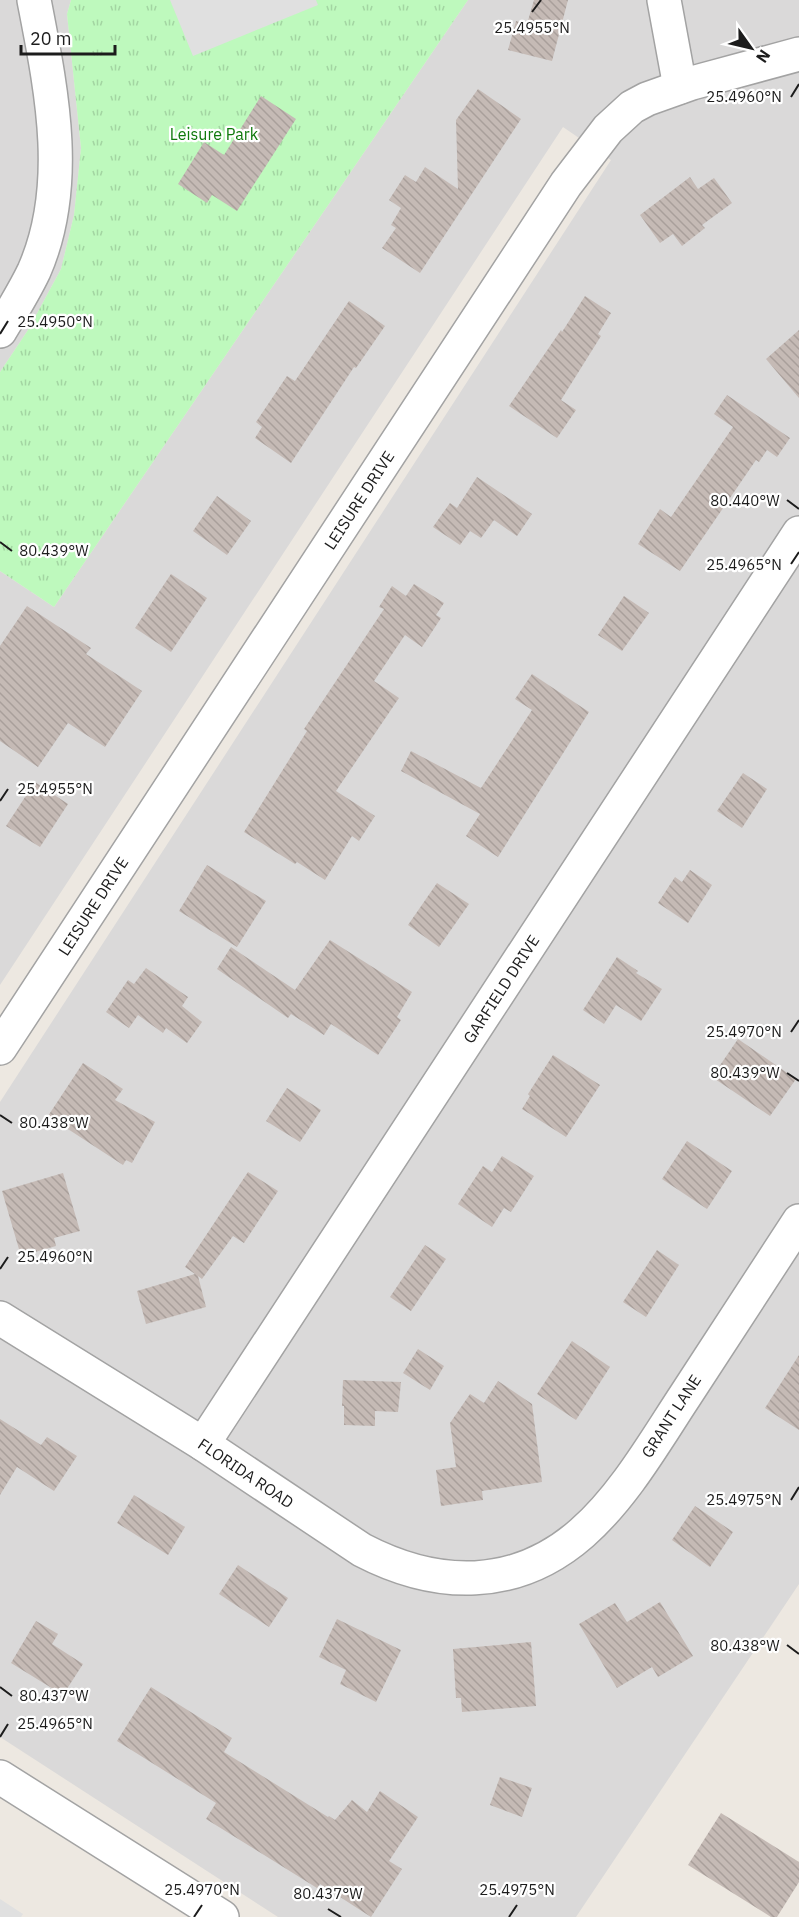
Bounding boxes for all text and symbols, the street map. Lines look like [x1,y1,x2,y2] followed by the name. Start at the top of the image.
[21,18,116,56] scale bar
[494,18,570,37] text: 25.4955°N
[721,18,781,78] north arrow
[30,27,72,50] text: 20 m
[752,46,775,67] text: N
[706,87,782,106] text: 25.4960°N
[170,124,259,144] park label: Leisure Park
[17,312,93,331] text: 25.4950°N
[320,447,398,553] street label: LEISURE DRIVE
[710,491,780,510] text: 80.440°W
[19,541,89,560] text: 80.439°W
[706,555,782,574] text: 25.4965°N
[17,779,93,798] text: 25.4955°N
[54,853,132,959] street label: LEISURE DRIVE
[459,931,543,1047] street label: GARFIELD DRIVE
[706,1022,782,1041] text: 25.4970°N
[710,1063,780,1082] text: 80.439°W
[19,1113,89,1132] text: 80.438°W
[17,1247,93,1266] text: 25.4960°N
[637,1371,705,1461] street label: GRANT LANE
[194,1434,298,1512] street label: FLORIDA ROAD
[706,1490,782,1509] text: 25.4975°N
[710,1636,780,1655] text: 80.438°W
[19,1686,89,1705] text: 80.437°W
[17,1714,93,1733] text: 25.4965°N
[164,1880,240,1899] text: 25.4970°N
[479,1880,555,1899] text: 25.4975°N
[293,1884,363,1903] text: 80.437°W

